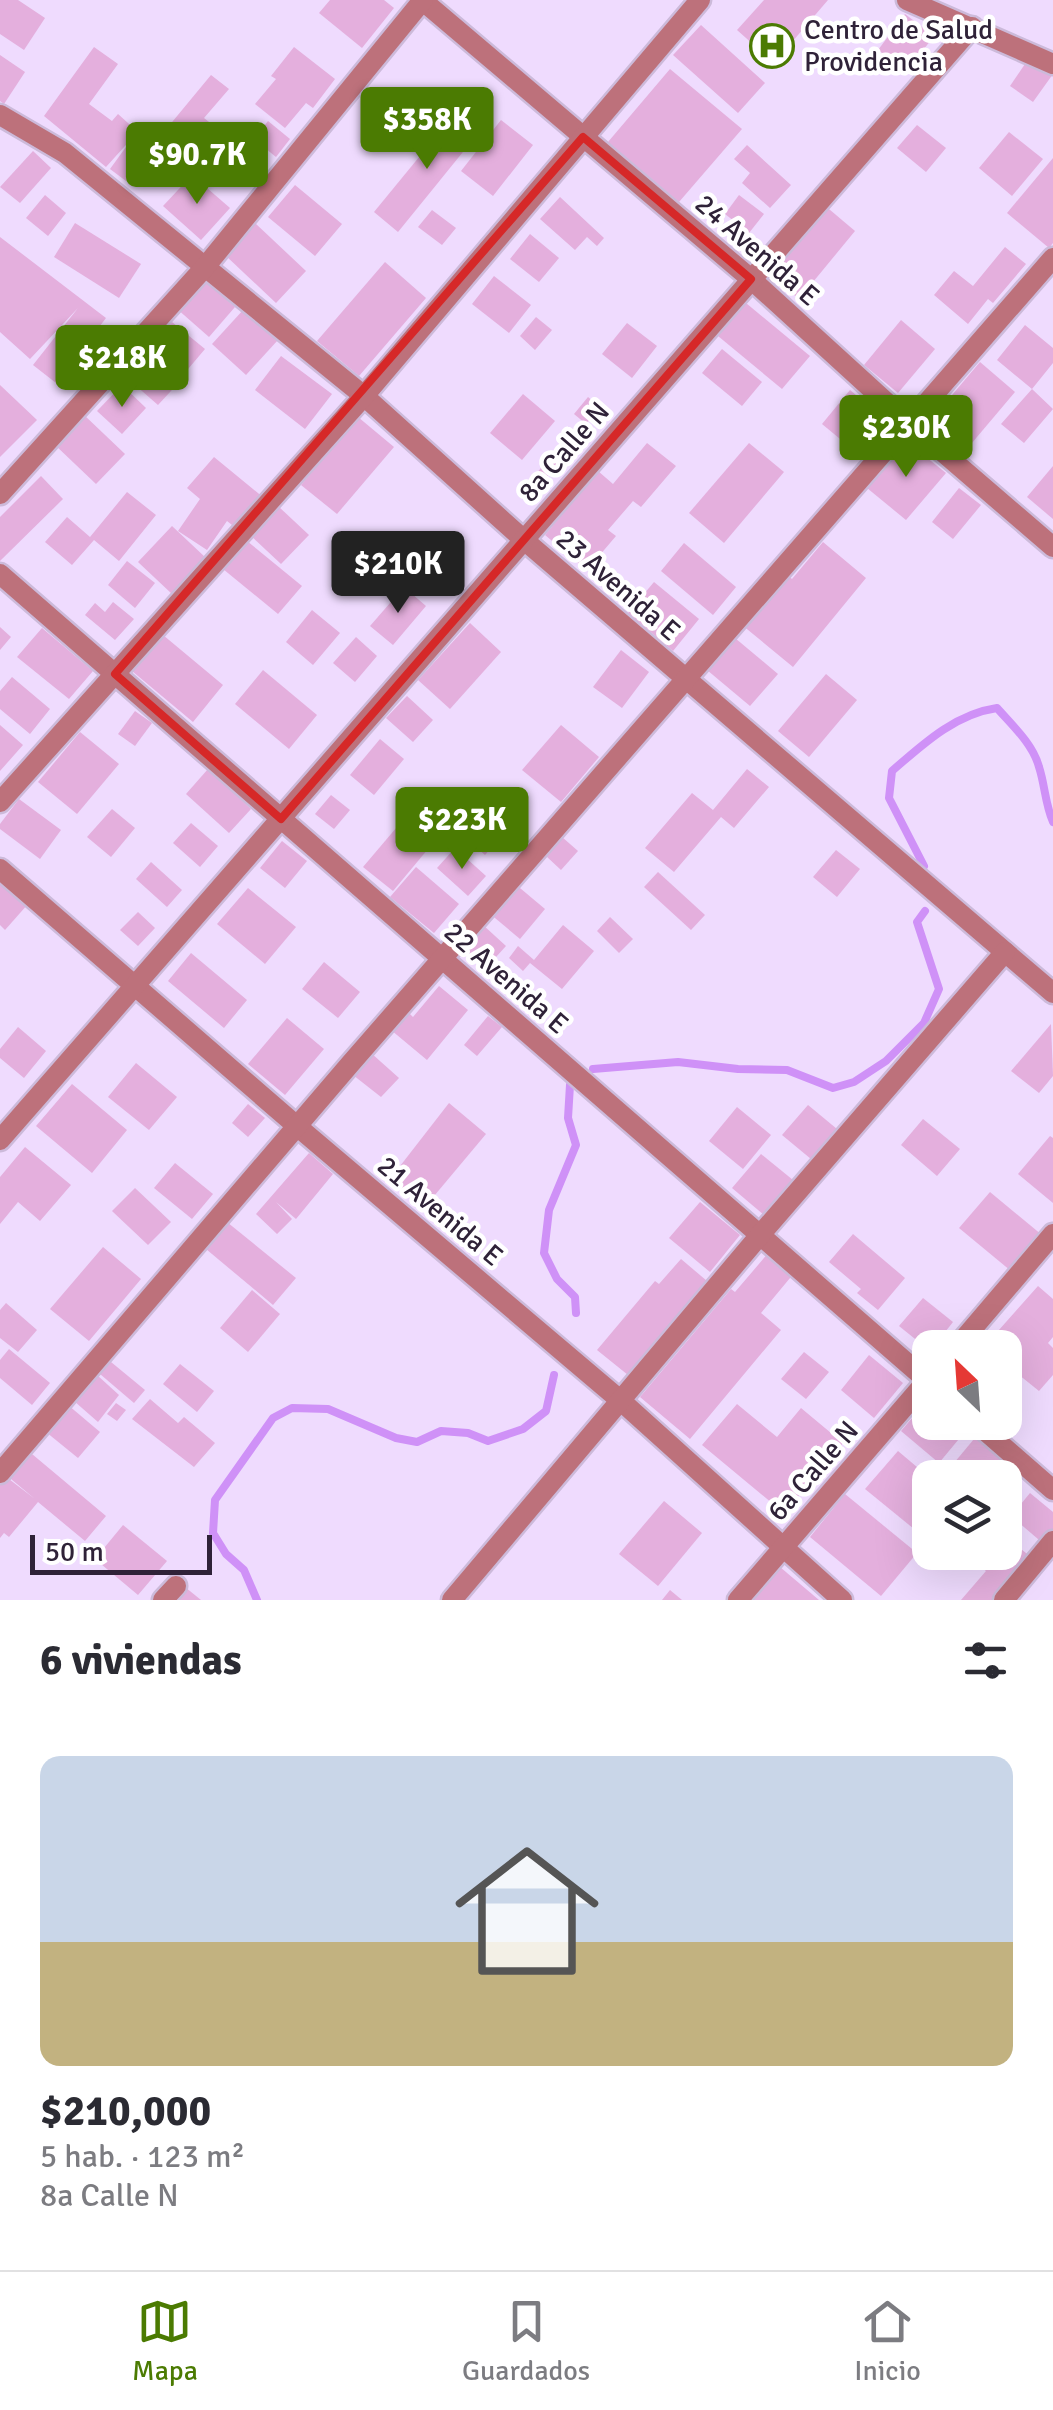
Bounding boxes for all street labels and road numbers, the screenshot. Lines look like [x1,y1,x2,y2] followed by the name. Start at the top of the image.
[688,187,826,313] street label: 24 Avenida E
[511,395,617,509] street label: 8a Calle N
[549,522,687,648] street label: 23 Avenida E
[437,915,575,1041] street label: 22 Avenida E
[370,1149,510,1273] street label: 21 Avenida E
[760,1414,866,1528] street label: 6a Calle N

